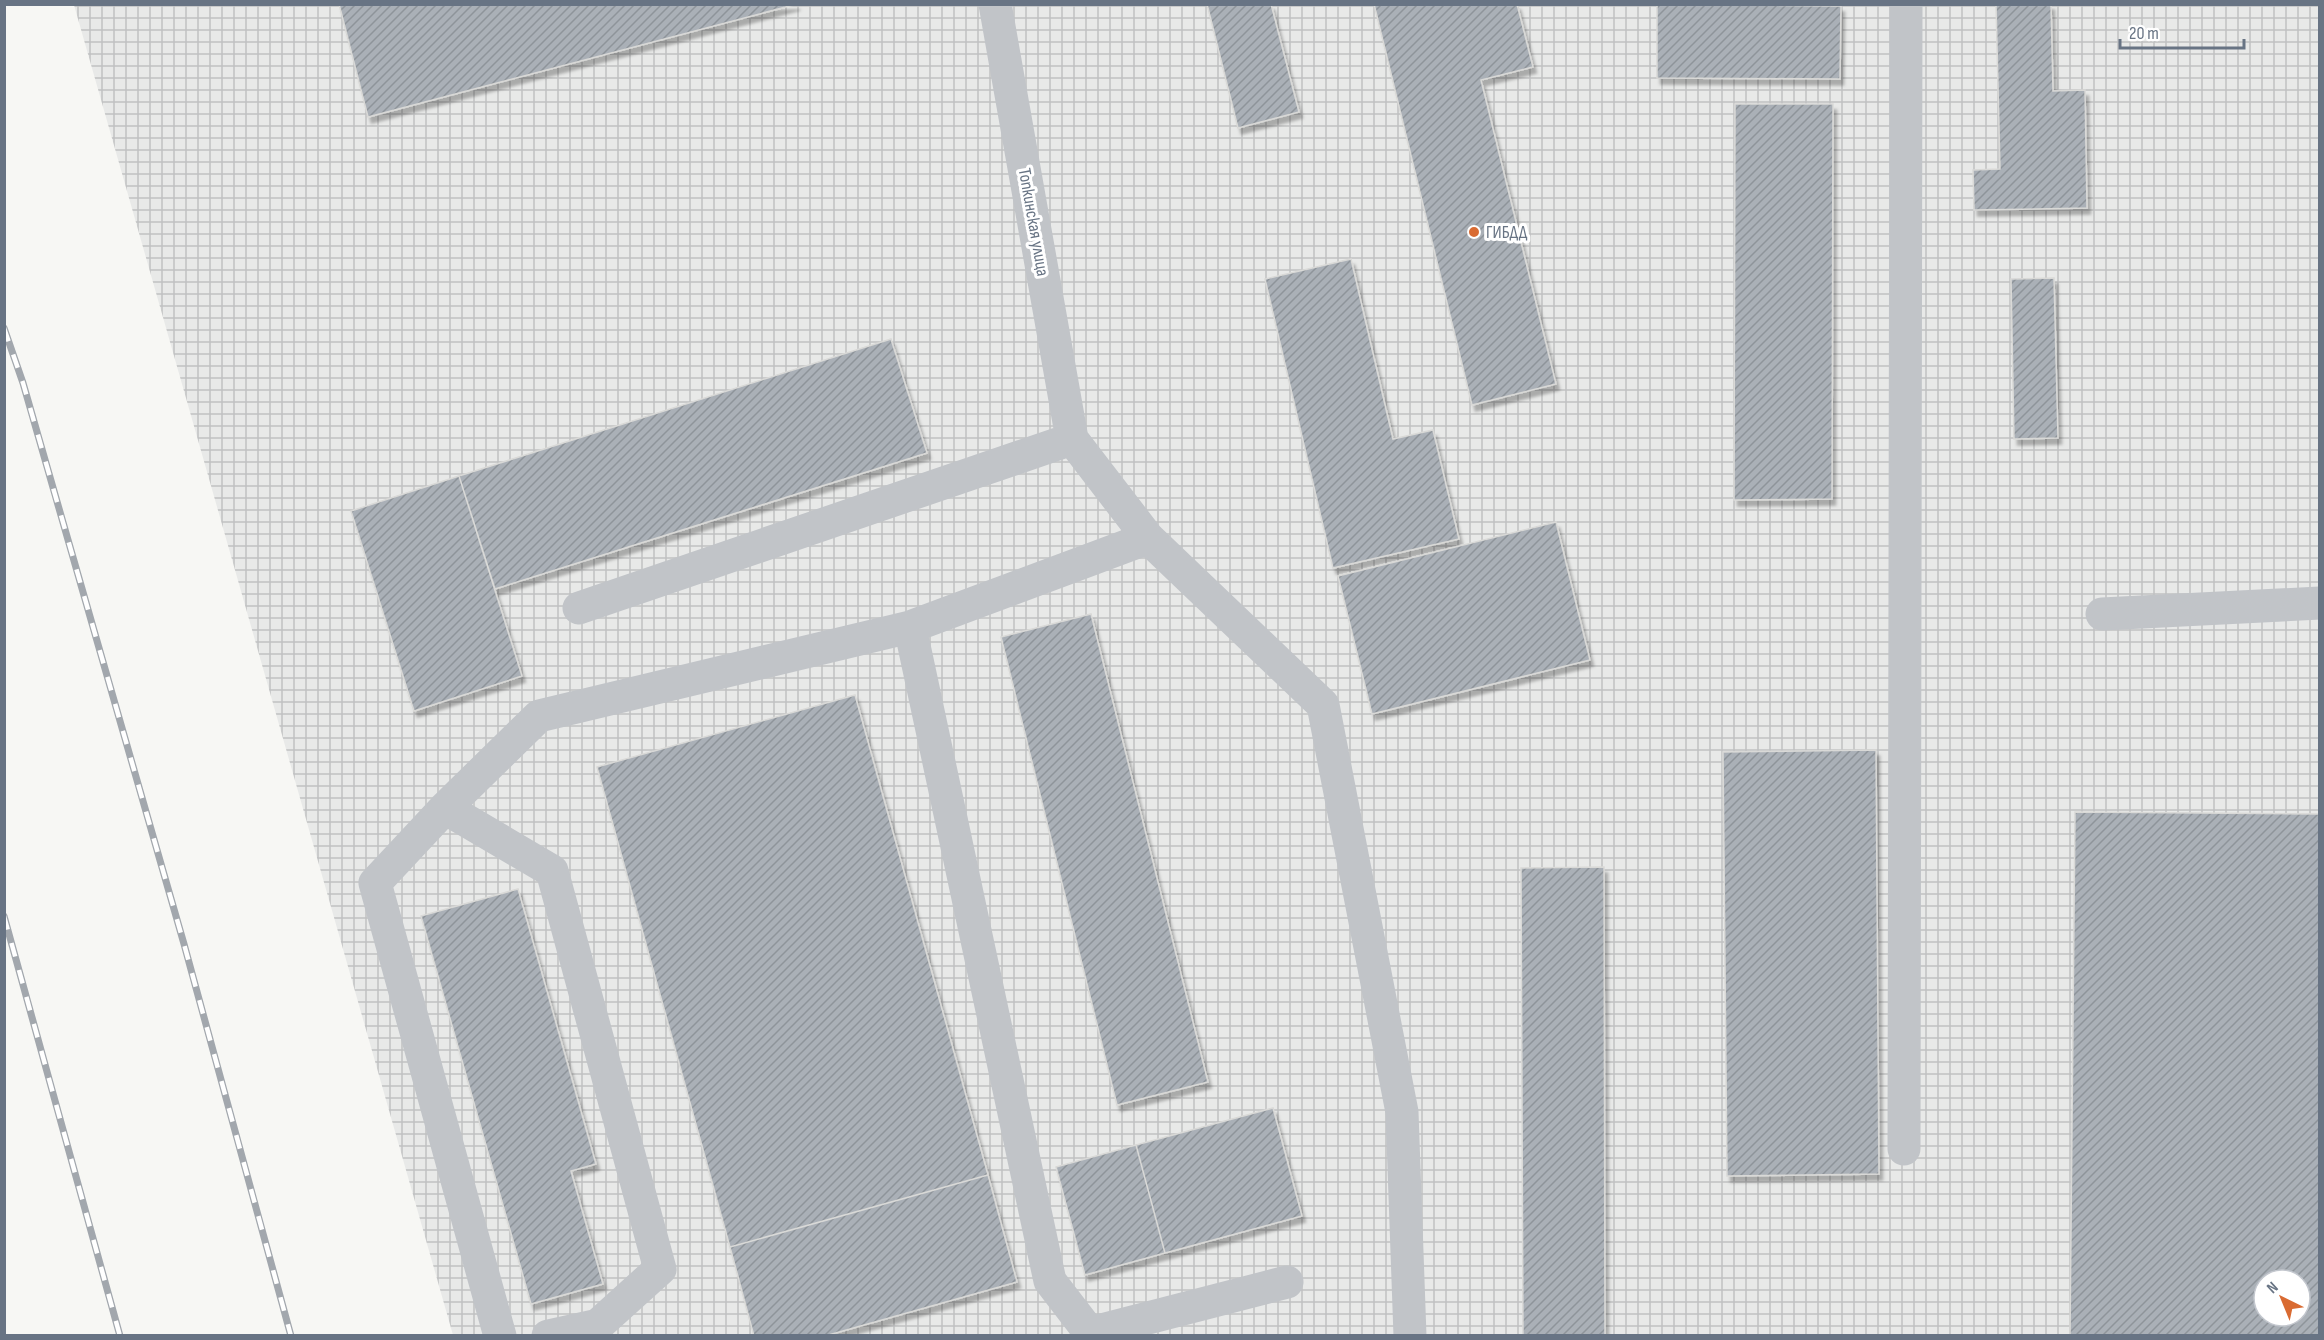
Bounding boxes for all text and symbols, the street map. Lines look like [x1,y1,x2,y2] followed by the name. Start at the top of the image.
[2120,12,2244,50] scale bar
[2129,23,2159,44] text: 20 m
[1014,167,1053,278] street label: Топкинская улица
[1486,222,1528,243] place label: ГИБДД
[1467,225,1481,239] marker: ГИБДД
[2252,1268,2312,1328] north arrow
[2263,1278,2282,1298] text: N

